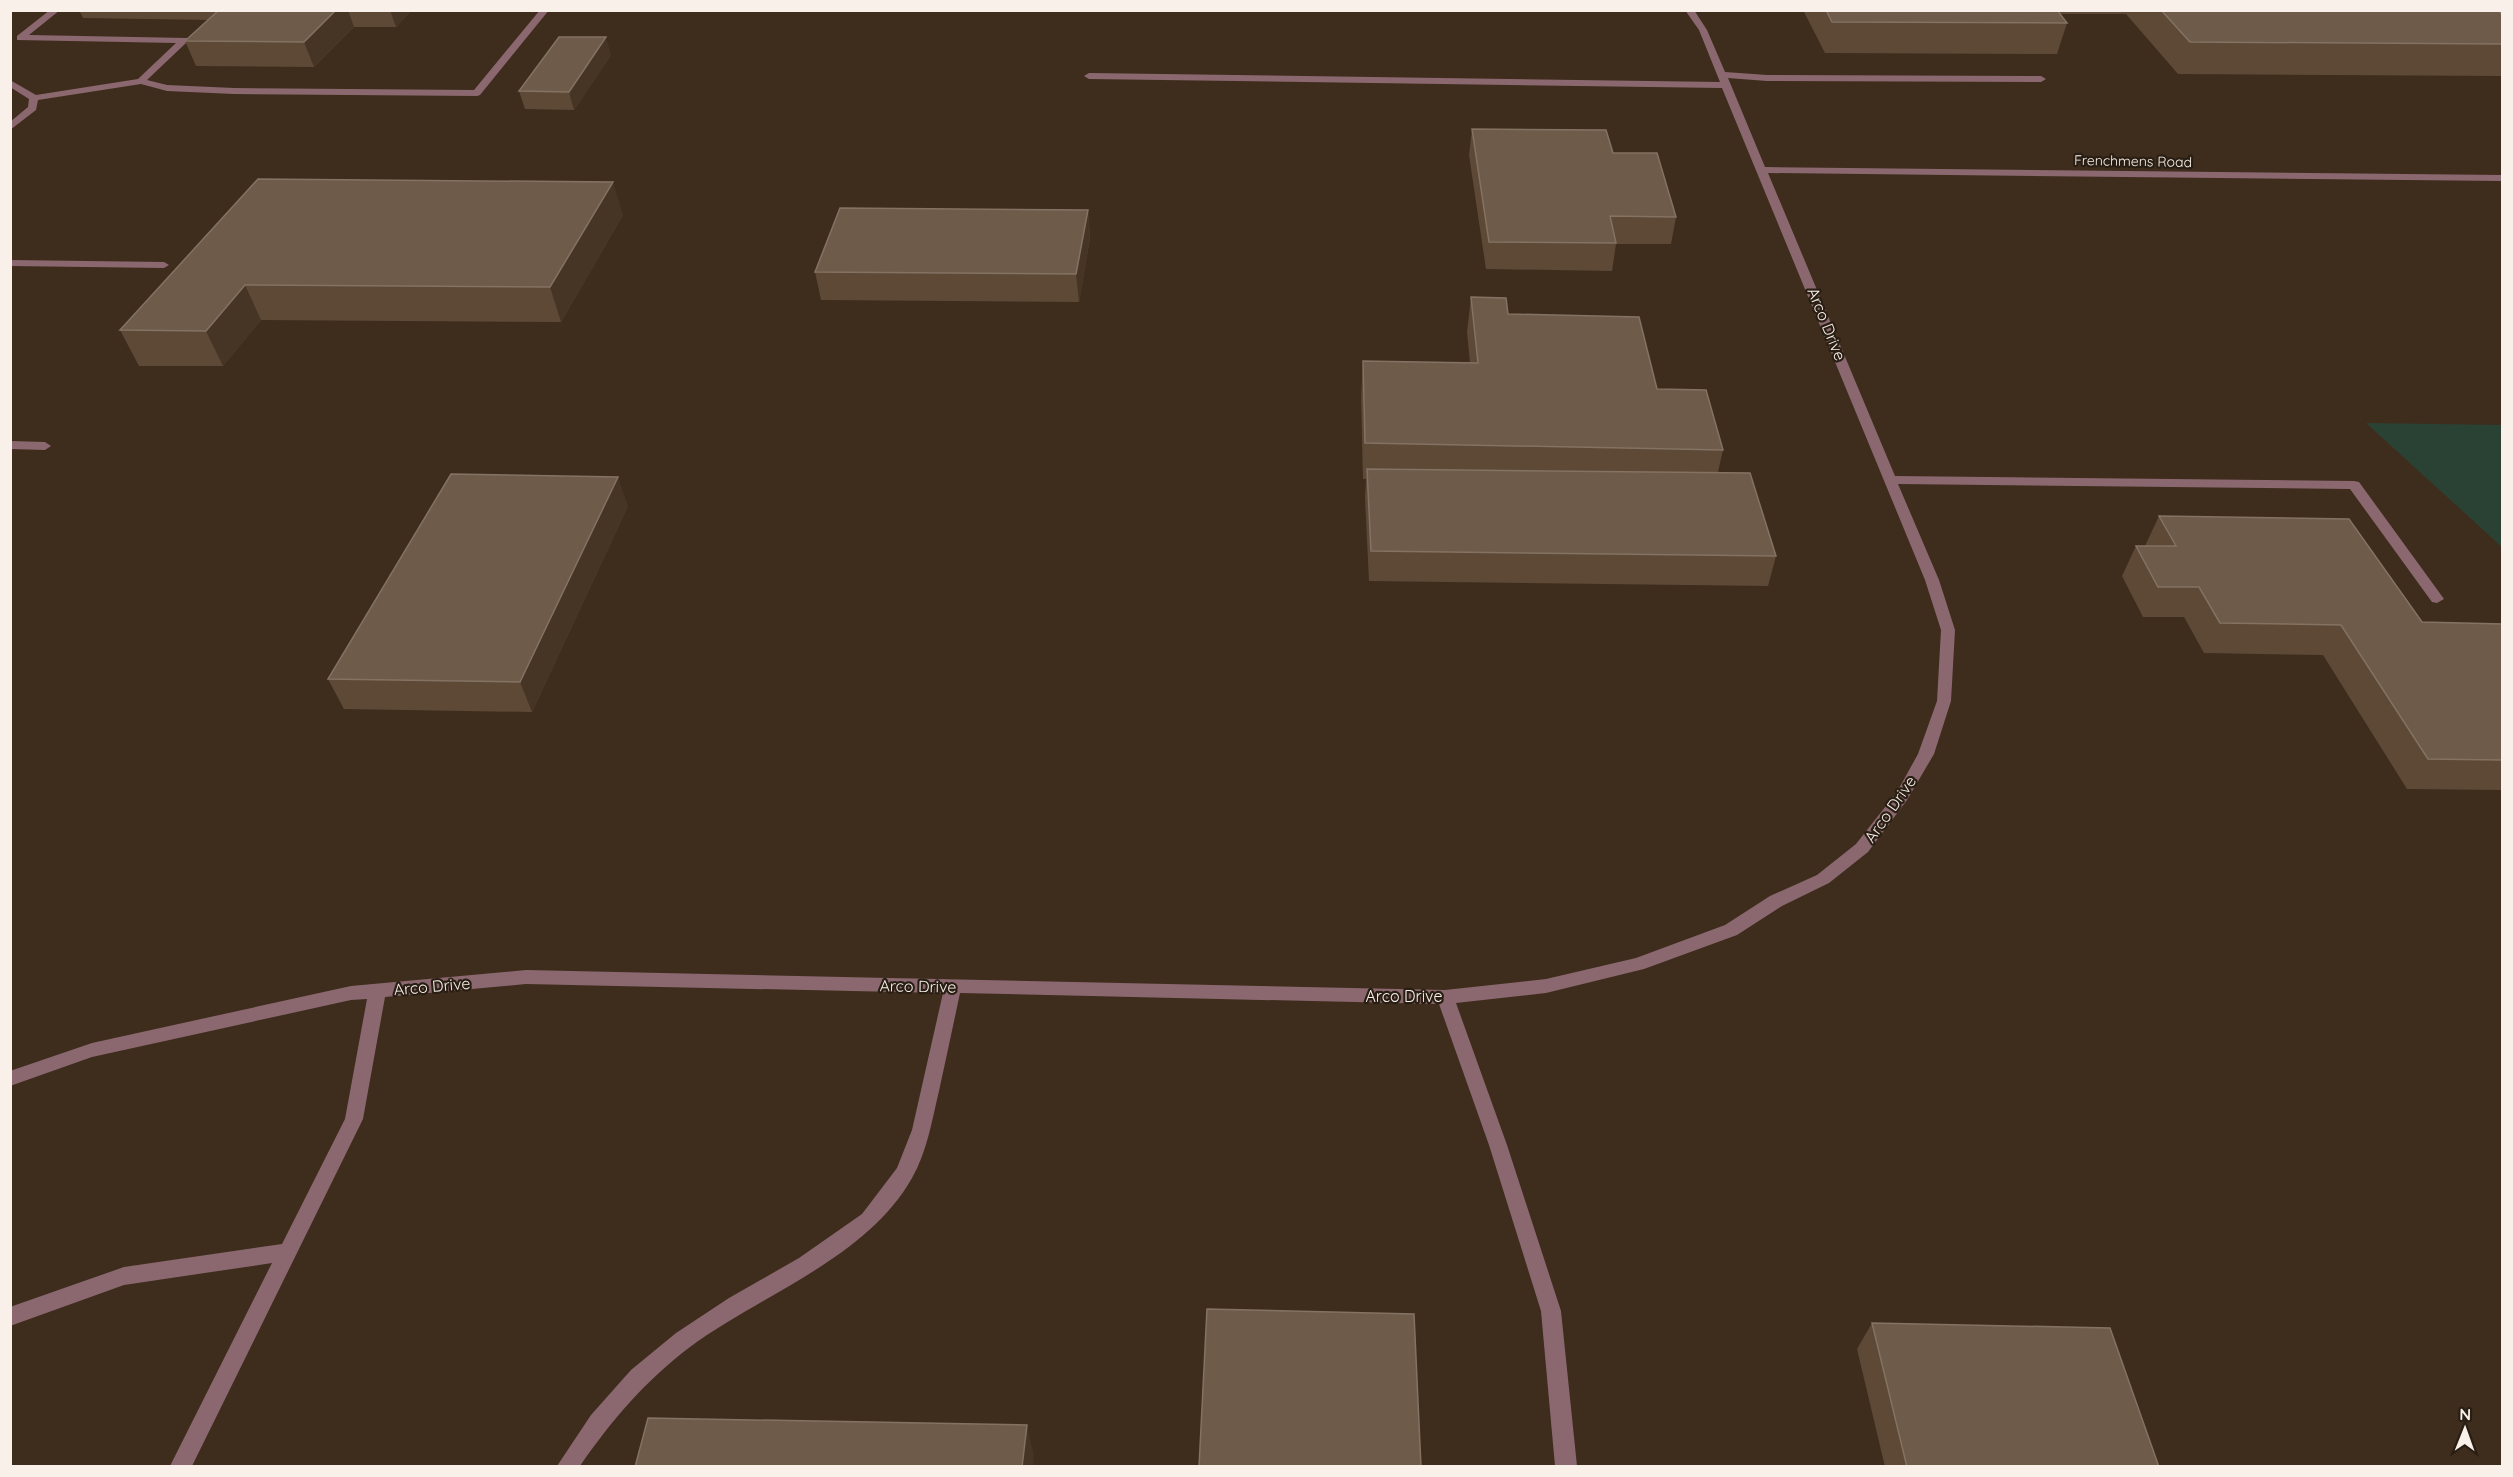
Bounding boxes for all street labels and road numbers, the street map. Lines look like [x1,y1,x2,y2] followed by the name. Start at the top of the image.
[2074,151,2192,171] street label: Frenchmens Road
[1803,285,1851,363] street label: Arco Drive
[1860,772,1920,846] street label: Arco Drive
[393,973,471,999] street label: Arco Drive
[879,975,957,997] street label: Arco Drive
[1366,986,1443,1006] street label: Arco Drive

